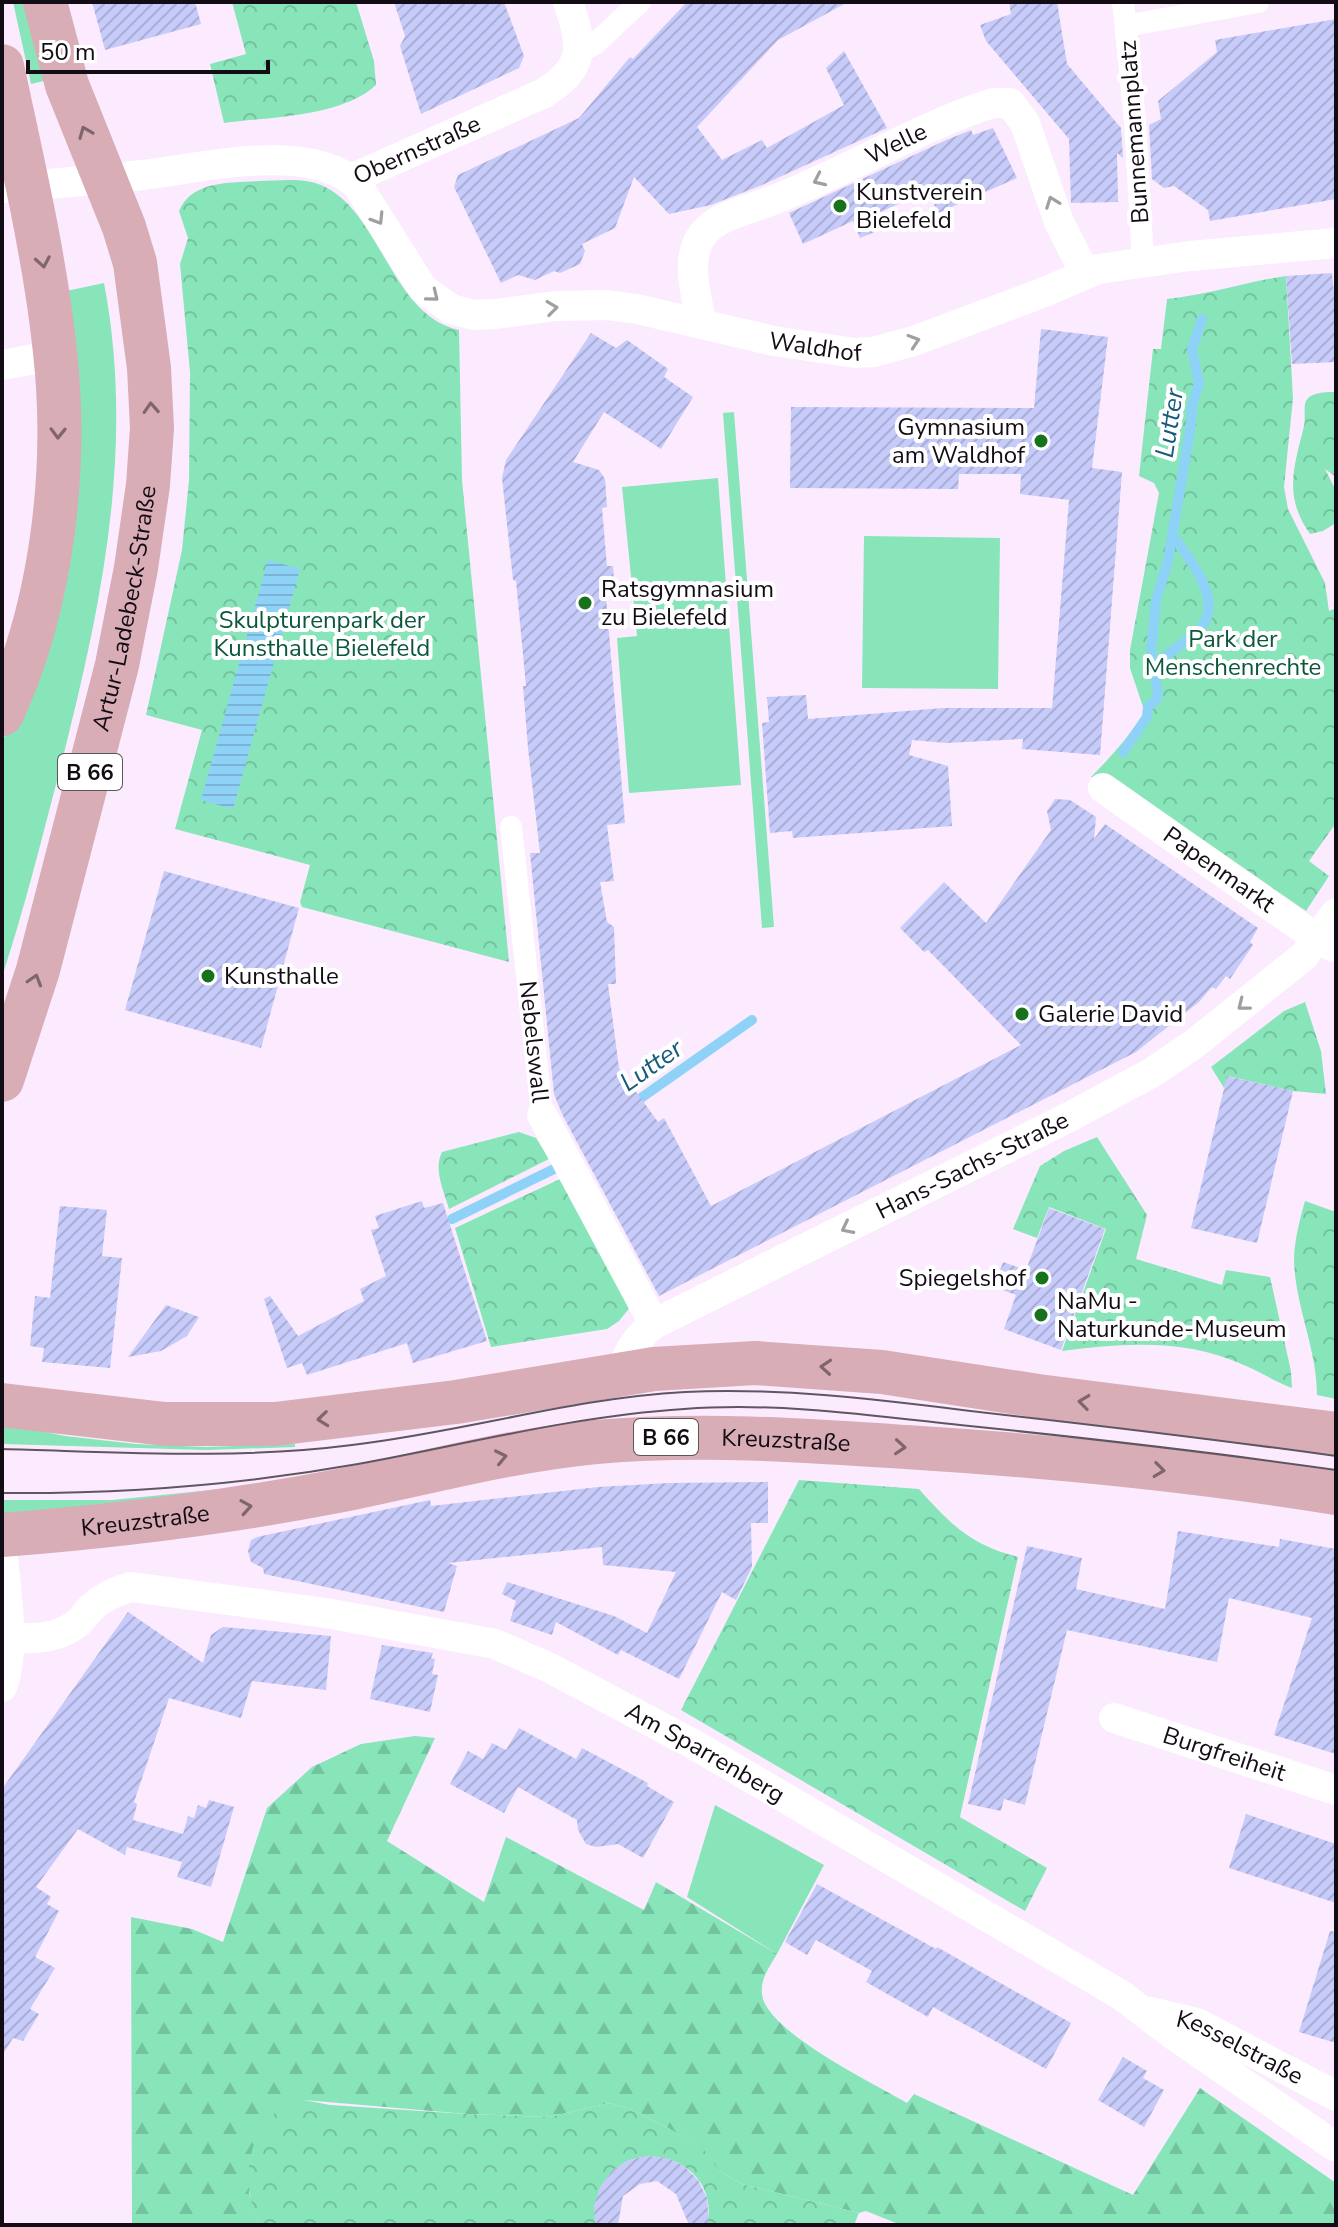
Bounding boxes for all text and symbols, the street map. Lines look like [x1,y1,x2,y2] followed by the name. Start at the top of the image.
[28,24,268,74] scale bar
[40,36,96,68] text: 50 m
[1112,39,1156,225] street label: Bunnemannplatz
[348,107,485,192] street label: Obernstraße
[860,115,932,172] street label: Welle
[78,126,95,140] one-way arrow
[813,170,828,186] one-way arrow
[856,176,983,236] place label: Kunstverein Bielefeld
[1045,196,1062,210] one-way arrow
[831,197,849,215] marker: Kunstverein Bielefeld
[369,210,384,225] one-way arrow
[33,256,50,269] one-way arrow
[424,287,439,301] one-way arrow
[546,299,559,316] one-way arrow
[767,324,864,369] street label: Waldhof
[907,334,921,350] one-way arrow
[1147,385,1192,460] water label: Lutter
[142,401,159,414] one-way arrow
[892,411,1026,471] place label: Gymnasium am Waldhof
[49,427,66,440] one-way arrow
[1032,432,1050,450] marker: Gymnasium am Waldhof
[84,483,164,735] street label: Artur-Ladebeck-Straße
[601,573,774,633] place label: Ratsgymnasium zu Bielefeld
[576,594,594,612] marker: Ratsgymnasium zu Bielefeld
[214,604,430,664] park label: Skulpturenpark der Kunsthalle Bielefeld
[1145,623,1321,683] park label: Park der Menschenrechte
[58,754,122,790] road number: B 66
[1157,819,1282,920] street label: Papenmarkt
[224,960,339,992] place label: Kunsthalle
[199,967,217,985] marker: Kunsthalle
[26,973,42,987] one-way arrow
[512,979,557,1104] street label: Nebelswall
[1238,995,1252,1010] one-way arrow
[1038,998,1183,1030] place label: Galerie David
[1013,1005,1031,1023] marker: Galerie David
[613,1031,690,1100] water label: Lutter
[871,1104,1074,1227] street label: Hans-Sachs-Straße
[840,1218,855,1234] one-way arrow
[899,1262,1027,1294] place label: Spiegelshof
[1033,1269,1051,1287] marker: Spiegelshof
[1057,1285,1287,1345] place label: NaMu - Naturkunde-Museum
[1032,1306,1050,1324] marker: NaMu - Naturkunde-Museum
[819,1359,832,1376] one-way arrow
[1077,1393,1090,1410] one-way arrow
[316,1410,329,1427] one-way arrow
[634,1419,698,1455] road number: B 66
[721,1422,852,1459] street label: Kreuzstraße
[894,1438,907,1455] one-way arrow
[495,1450,508,1467] one-way arrow
[1152,1461,1165,1478] one-way arrow
[79,1497,212,1544] street label: Kreuzstraße
[239,1499,253,1516] one-way arrow
[620,1695,791,1810] street label: Am Sparrenberg
[1159,1719,1290,1789] street label: Burgfreiheit
[1173,2003,1309,2092] street label: Kesselstraße

